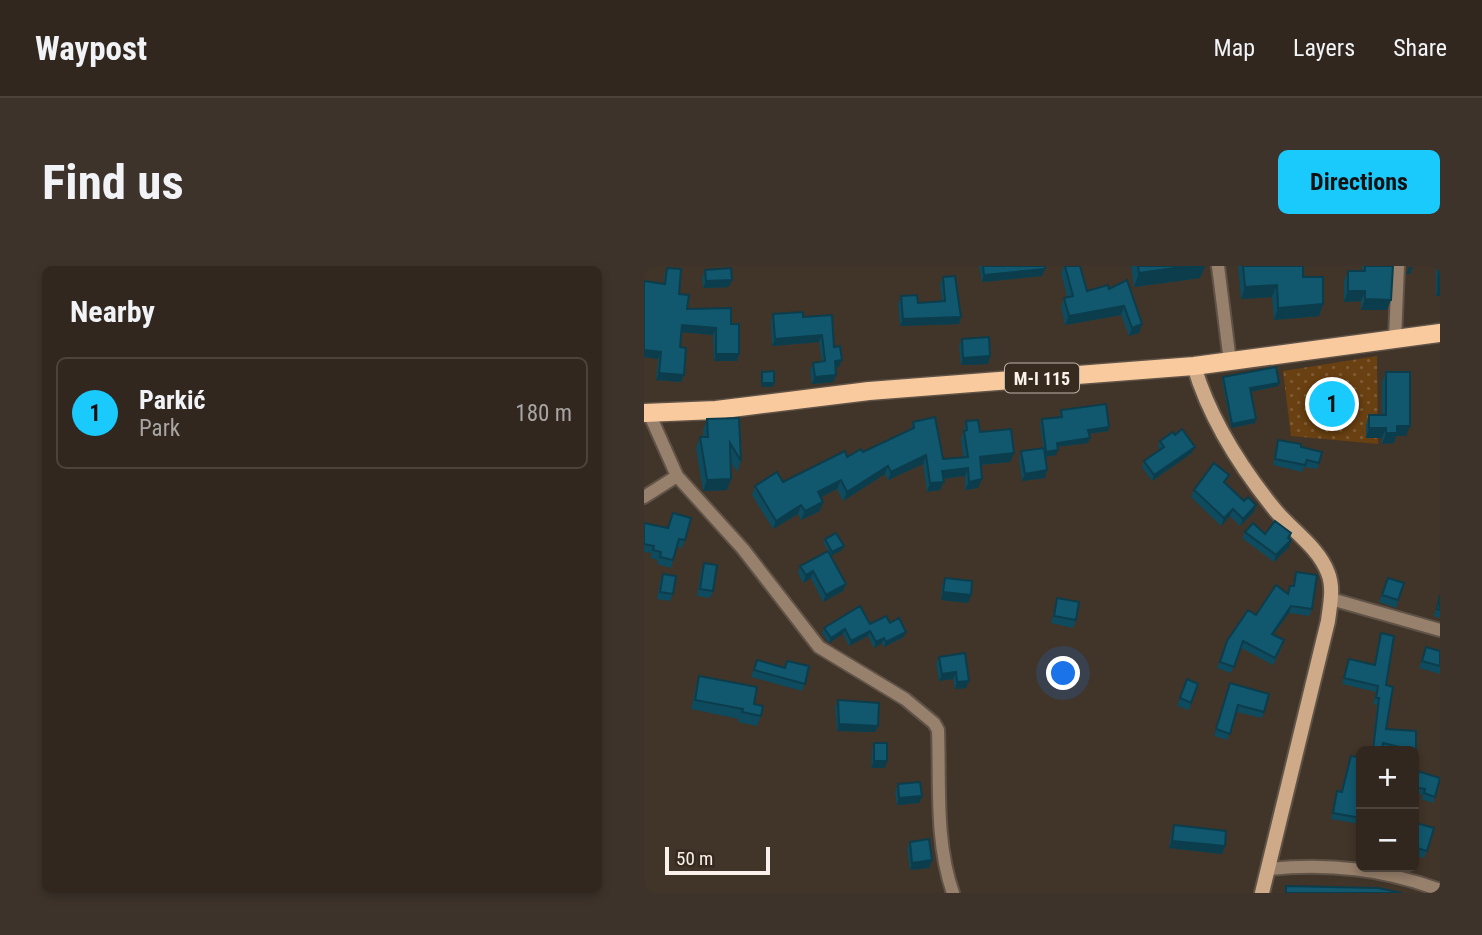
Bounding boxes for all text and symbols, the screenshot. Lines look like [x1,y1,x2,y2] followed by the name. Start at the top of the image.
[35,29,147,68] text: Waypost
[1214,34,1255,62] text: Map
[1293,34,1355,62] text: Layers
[1393,34,1447,62] text: Share
[1278,150,1440,214] button: Directions
[42,154,184,211] text: Find us
[70,294,155,329] text: Nearby
[1005,364,1079,393] road number: M-I 115
[1309,378,1355,430] pin: 1
[139,385,205,415] text: Parkić
[89,400,101,427] text: 1
[515,400,572,427] text: 180 m
[139,415,180,442] text: Park
[1046,656,1080,690] your location
[1356,746,1419,872] map controls
[1356,746,1419,809] button: +
[1356,809,1419,872] button: −
[665,844,770,876] scale bar
[676,847,713,870] text: 50 m

